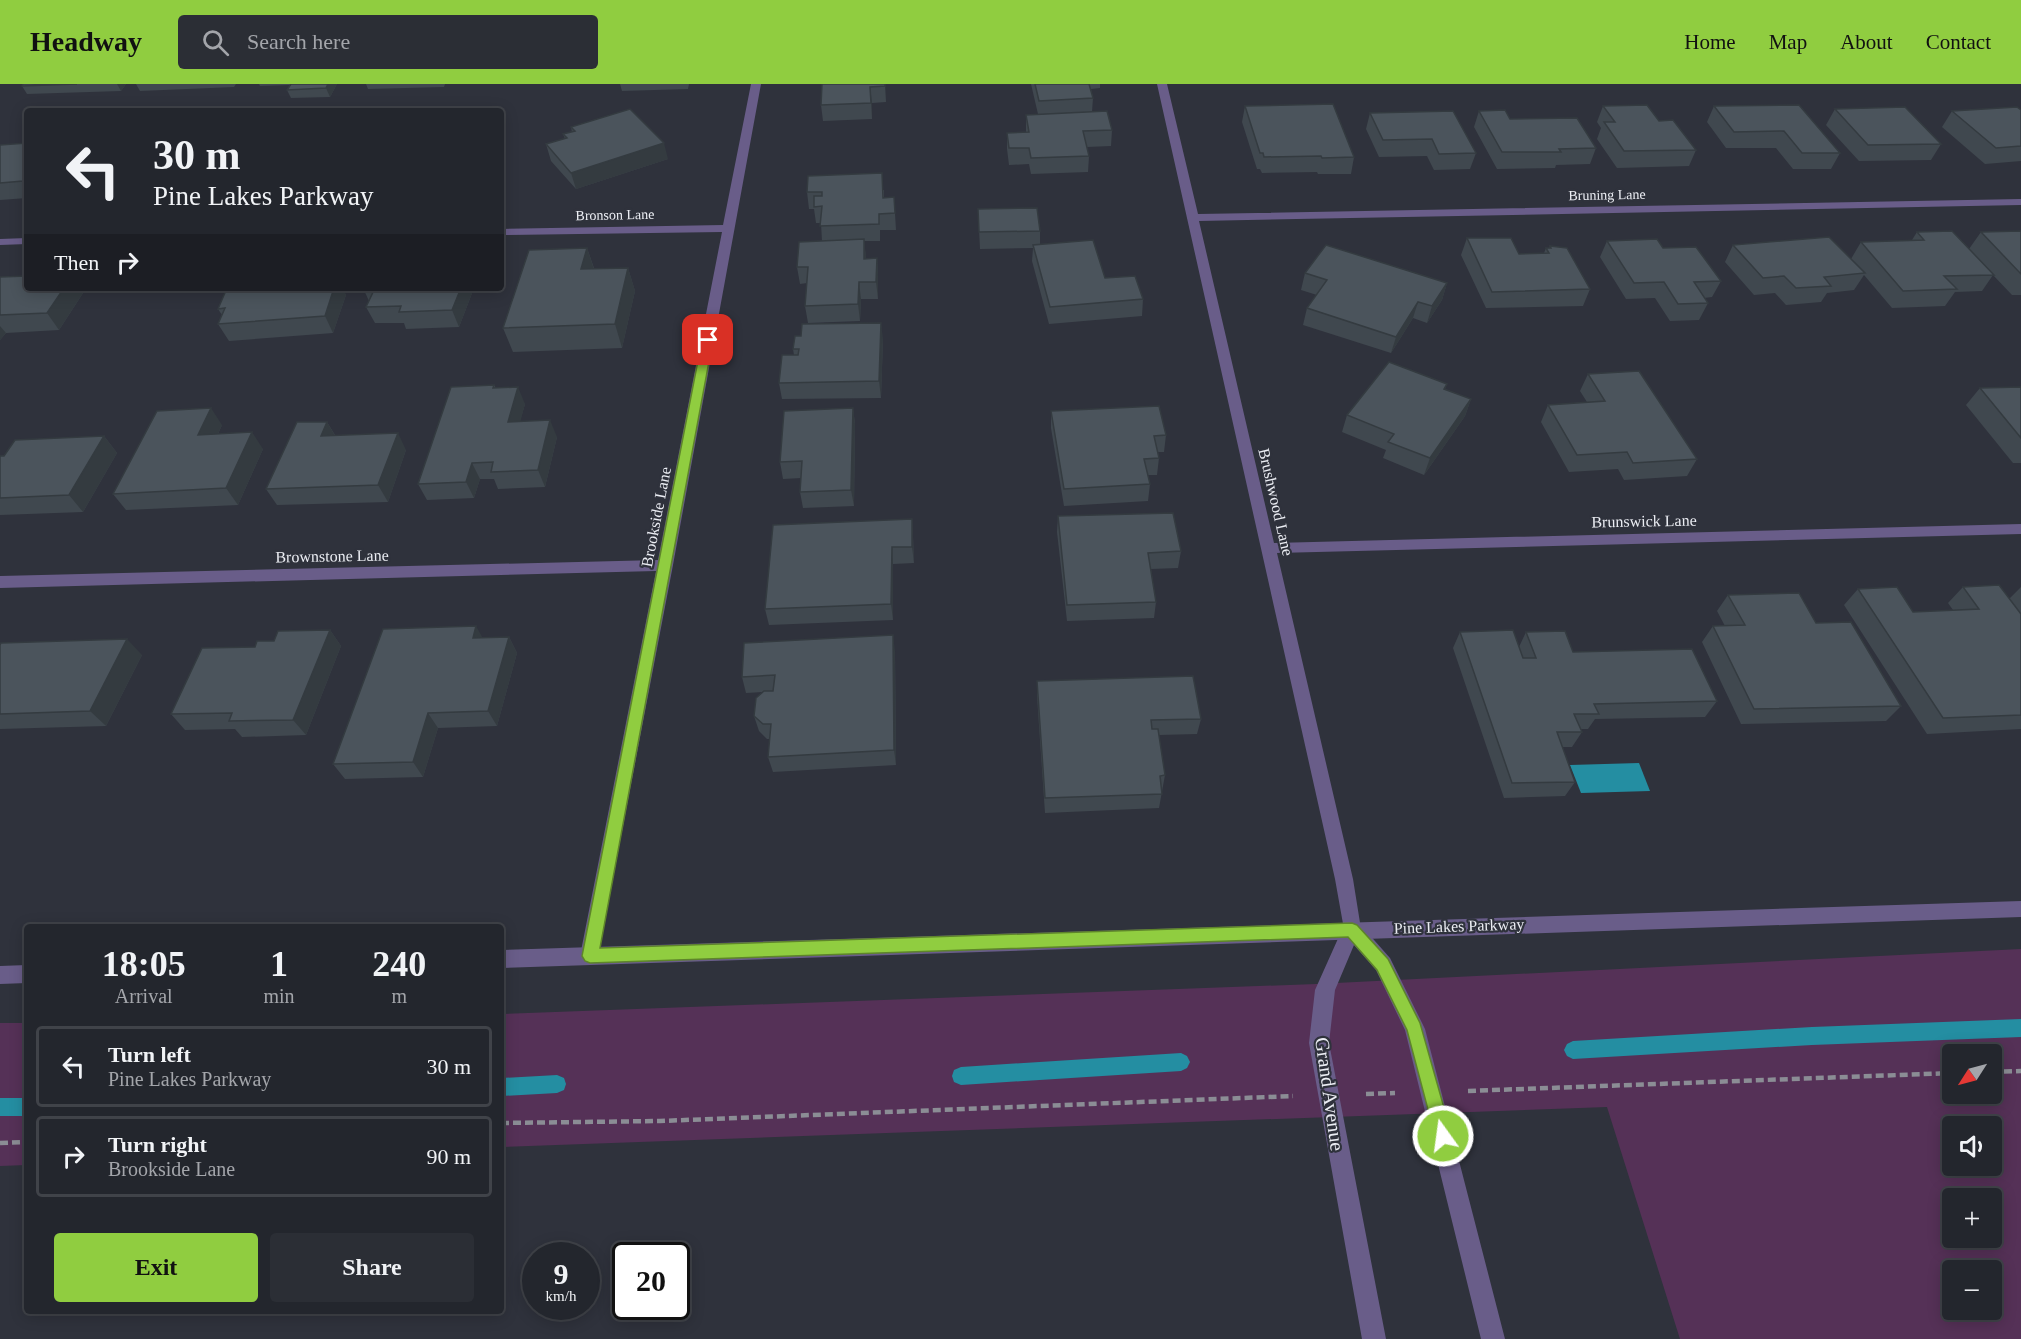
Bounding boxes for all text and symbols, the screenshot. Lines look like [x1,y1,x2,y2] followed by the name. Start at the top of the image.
[178,15,598,69] search box
[30,26,142,57] text: Headway
[199,26,232,59] icon: search
[247,29,350,54] text: Search here
[1684,30,1736,54] text: Home
[1769,30,1807,54] text: Map
[1840,30,1893,54] text: About
[1926,30,1991,54] text: Contact
[54,132,132,210] icon: left
[153,132,241,178] text: 30 m
[153,181,373,211] text: Pine Lakes Parkway
[1568,187,1646,203] street label: Bruning Lane
[575,207,655,223] street label: Bronson Lane
[111,246,144,279] icon: right
[54,250,99,275] text: Then
[682,314,733,365] pin
[691,323,724,356] icon: arrive
[1255,447,1297,557] street label: Brushwood Lane
[638,465,674,569] street label: Brookside Lane
[1591,512,1697,530] street label: Brunswick Lane
[275,547,389,565] street label: Brownstone Lane
[1393,915,1525,938] street label: Pine Lakes Parkway
[102,944,186,984] text: 18:05
[270,944,288,984] text: 1
[372,944,426,984] text: 240
[115,985,173,1007] text: Arrival
[263,985,295,1007] text: min
[392,985,407,1007] text: m
[1311,1036,1349,1152] street label: Grand Avenue
[108,1042,191,1067] text: Turn left
[1942,1044,2002,1104] north arrow
[1942,1044,2002,1320] map controls
[57,1050,90,1083] icon: left
[426,1054,471,1079] text: 30 m
[108,1068,271,1090] text: Pine Lakes Parkway
[1411,1104,1475,1168] position arrow
[1942,1116,2002,1176] button: sound
[108,1132,207,1157] text: Turn right
[57,1140,90,1173] icon: right
[426,1144,471,1169] text: 90 m
[108,1158,235,1180] text: Brookside Lane
[1942,1188,2002,1248] button: +
[54,1233,258,1302] button: Exit
[270,1233,474,1302] button: Share
[612,1242,690,1320] speed limit sign: 20
[554,1257,569,1290] text: 9
[1942,1260,2002,1320] button: −
[546,1288,576,1304] text: km/h

